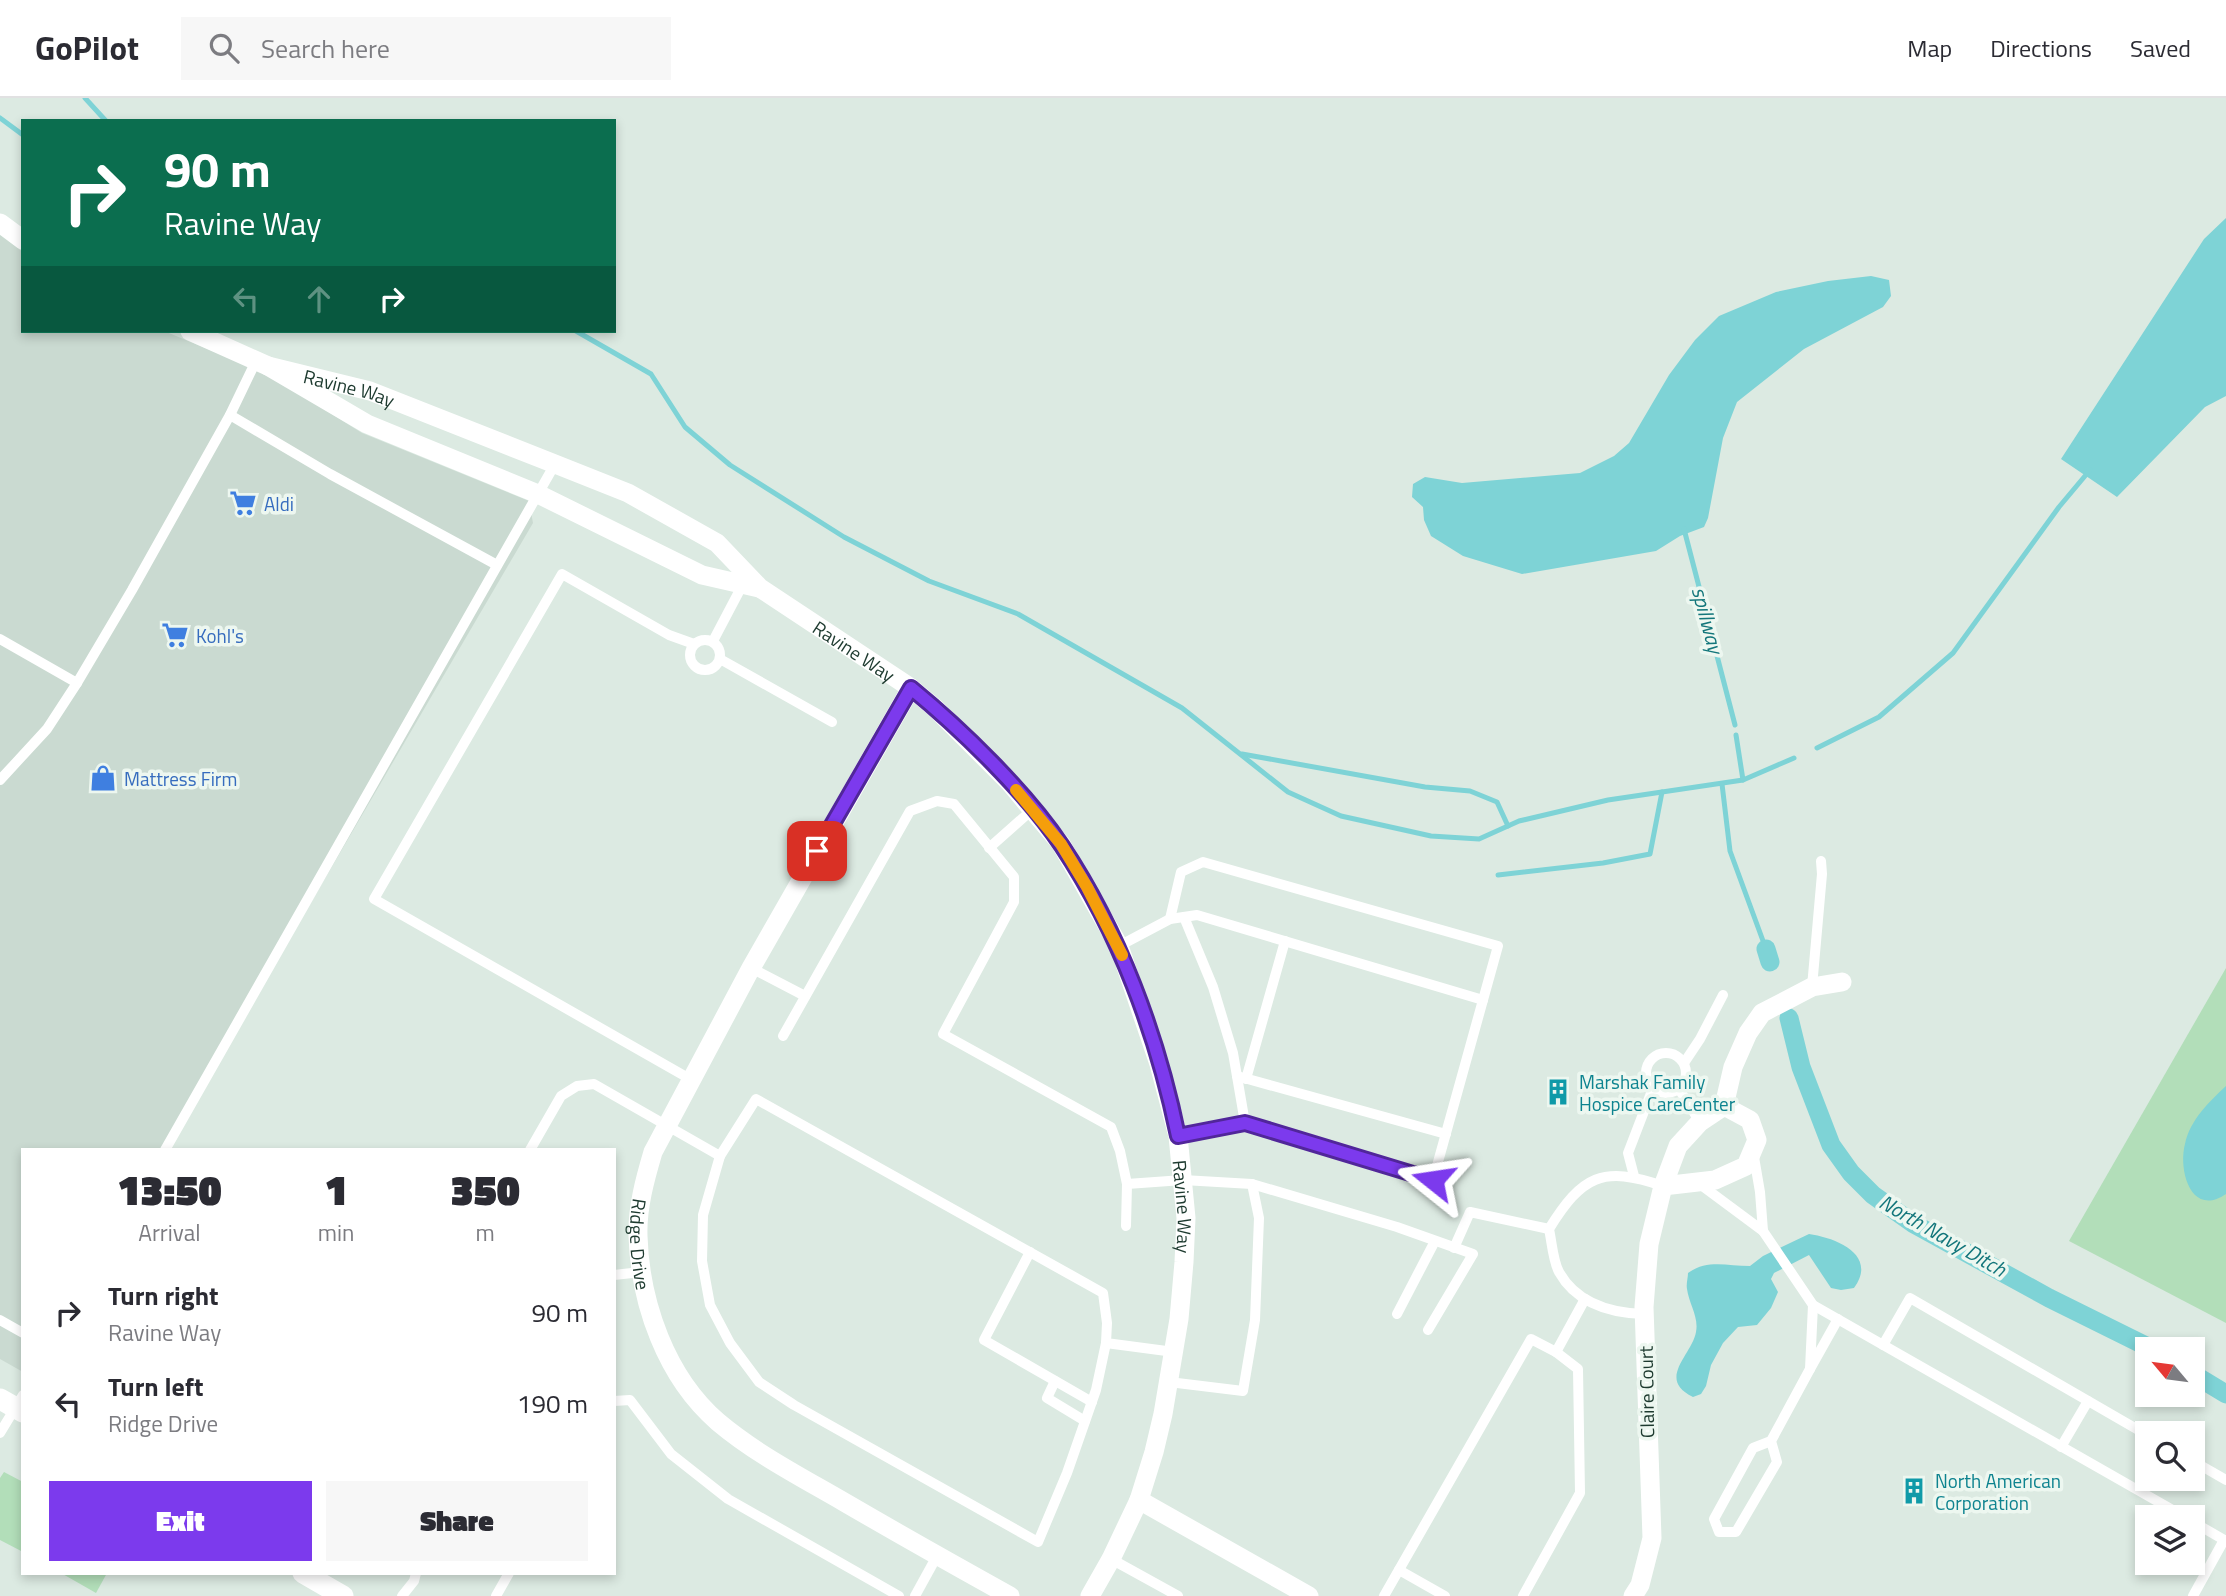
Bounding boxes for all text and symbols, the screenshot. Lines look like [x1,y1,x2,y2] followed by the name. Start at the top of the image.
[181,17,671,80] search box
[35,23,139,73] text: GoPilot
[205,29,243,67] icon: search
[261,29,390,68] text: Search here
[1907,30,1952,66] text: Map
[1990,30,2092,66] text: Directions
[2130,30,2191,66] text: Saved
[164,131,271,206] text: 90 m
[49,147,140,238] icon: right
[164,199,322,247] text: Ravine Way
[227,280,265,318] icon: left
[300,280,338,318] icon: ahead
[373,280,411,318] icon: right
[301,361,399,414] street label: Ravine Way
[228,488,258,518] supermarket icon: Aldi
[264,489,294,518] place label: Aldi
[1684,583,1733,659] water label: spillway
[807,613,901,688] street label: Ravine Way
[160,620,190,650] supermarket icon: Kohl's
[196,621,244,650] place label: Kohl's
[88,763,118,793] shop icon: Mattress Firm
[124,764,237,793] place label: Mattress Firm
[787,821,847,881] pin
[798,832,836,870] icon: arrive
[1579,1067,1736,1118] place label: Marshak Family Hospice CareCenter
[1543,1077,1573,1107] building icon: Marshak Family Hospice CareCenter
[1396,1143,1470,1217] position arrow
[117,1157,222,1221] text: 13:50
[325,1157,348,1221] text: 1
[451,1157,520,1221] text: 350
[1166,1159,1200,1254] street label: Ravine Way
[1874,1186,2013,1285] water label: North Navy Ditch
[623,1197,659,1292] street label: Ridge Drive
[138,1215,201,1250] text: Arrival
[318,1215,354,1250] text: min
[476,1215,495,1250] text: m
[108,1276,219,1315] text: Turn right
[531,1293,588,1332] text: 90 m
[49,1294,87,1332] icon: right
[108,1315,221,1350] text: Ravine Way
[2135,1337,2205,1407] north arrow
[2135,1337,2205,1575] map controls
[1631,1345,1661,1438] street label: Claire Court
[108,1367,203,1406] text: Turn left
[517,1384,588,1423] text: 190 m
[49,1385,87,1423] icon: left
[108,1406,218,1441] text: Ridge Drive
[2135,1421,2205,1491] button: search
[1935,1466,2061,1517] place label: North American Corporation
[1899,1476,1929,1506] building icon: North American Corporation
[49,1481,312,1561] button: Exit
[326,1481,588,1561] button: Share
[2135,1505,2205,1575] button: layers

